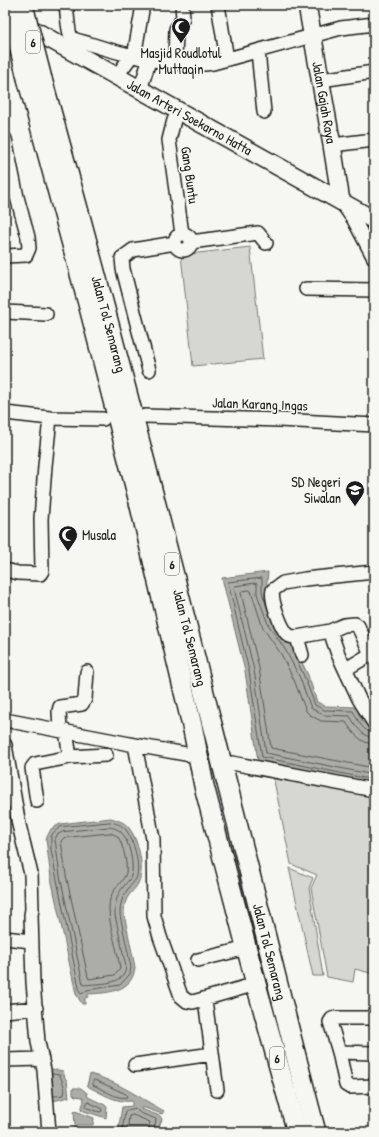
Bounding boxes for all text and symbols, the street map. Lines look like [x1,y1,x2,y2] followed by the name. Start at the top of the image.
[170,16,192,44] mosque icon: Masjid Roudlotul Muttaqin
[26,31,40,53] road number: 6
[141,43,222,79] place label: Masjid Roudlotul Muttaqin
[308,60,342,145] street label: Jalan Gajah Raya
[124,74,256,159] street label: Jalan Arteri Soekarno Hatta
[176,145,204,205] street label: Gang Buntu
[88,274,131,374] street label: Jalan Tol Semarang
[212,392,308,416] street label: Jalan Karang Ingas
[291,472,341,507] place label: SD Negeri Siwalan
[344,479,366,507] school or university icon: SD Negeri Siwalan
[57,524,79,552] mosque icon: Musala
[82,525,117,544] place label: Musala
[165,553,179,575] road number: 6
[169,587,212,688] street label: Jalan Tol Semarang
[249,901,291,1002] street label: Jalan Tol Semarang
[270,1047,284,1069] road number: 6

